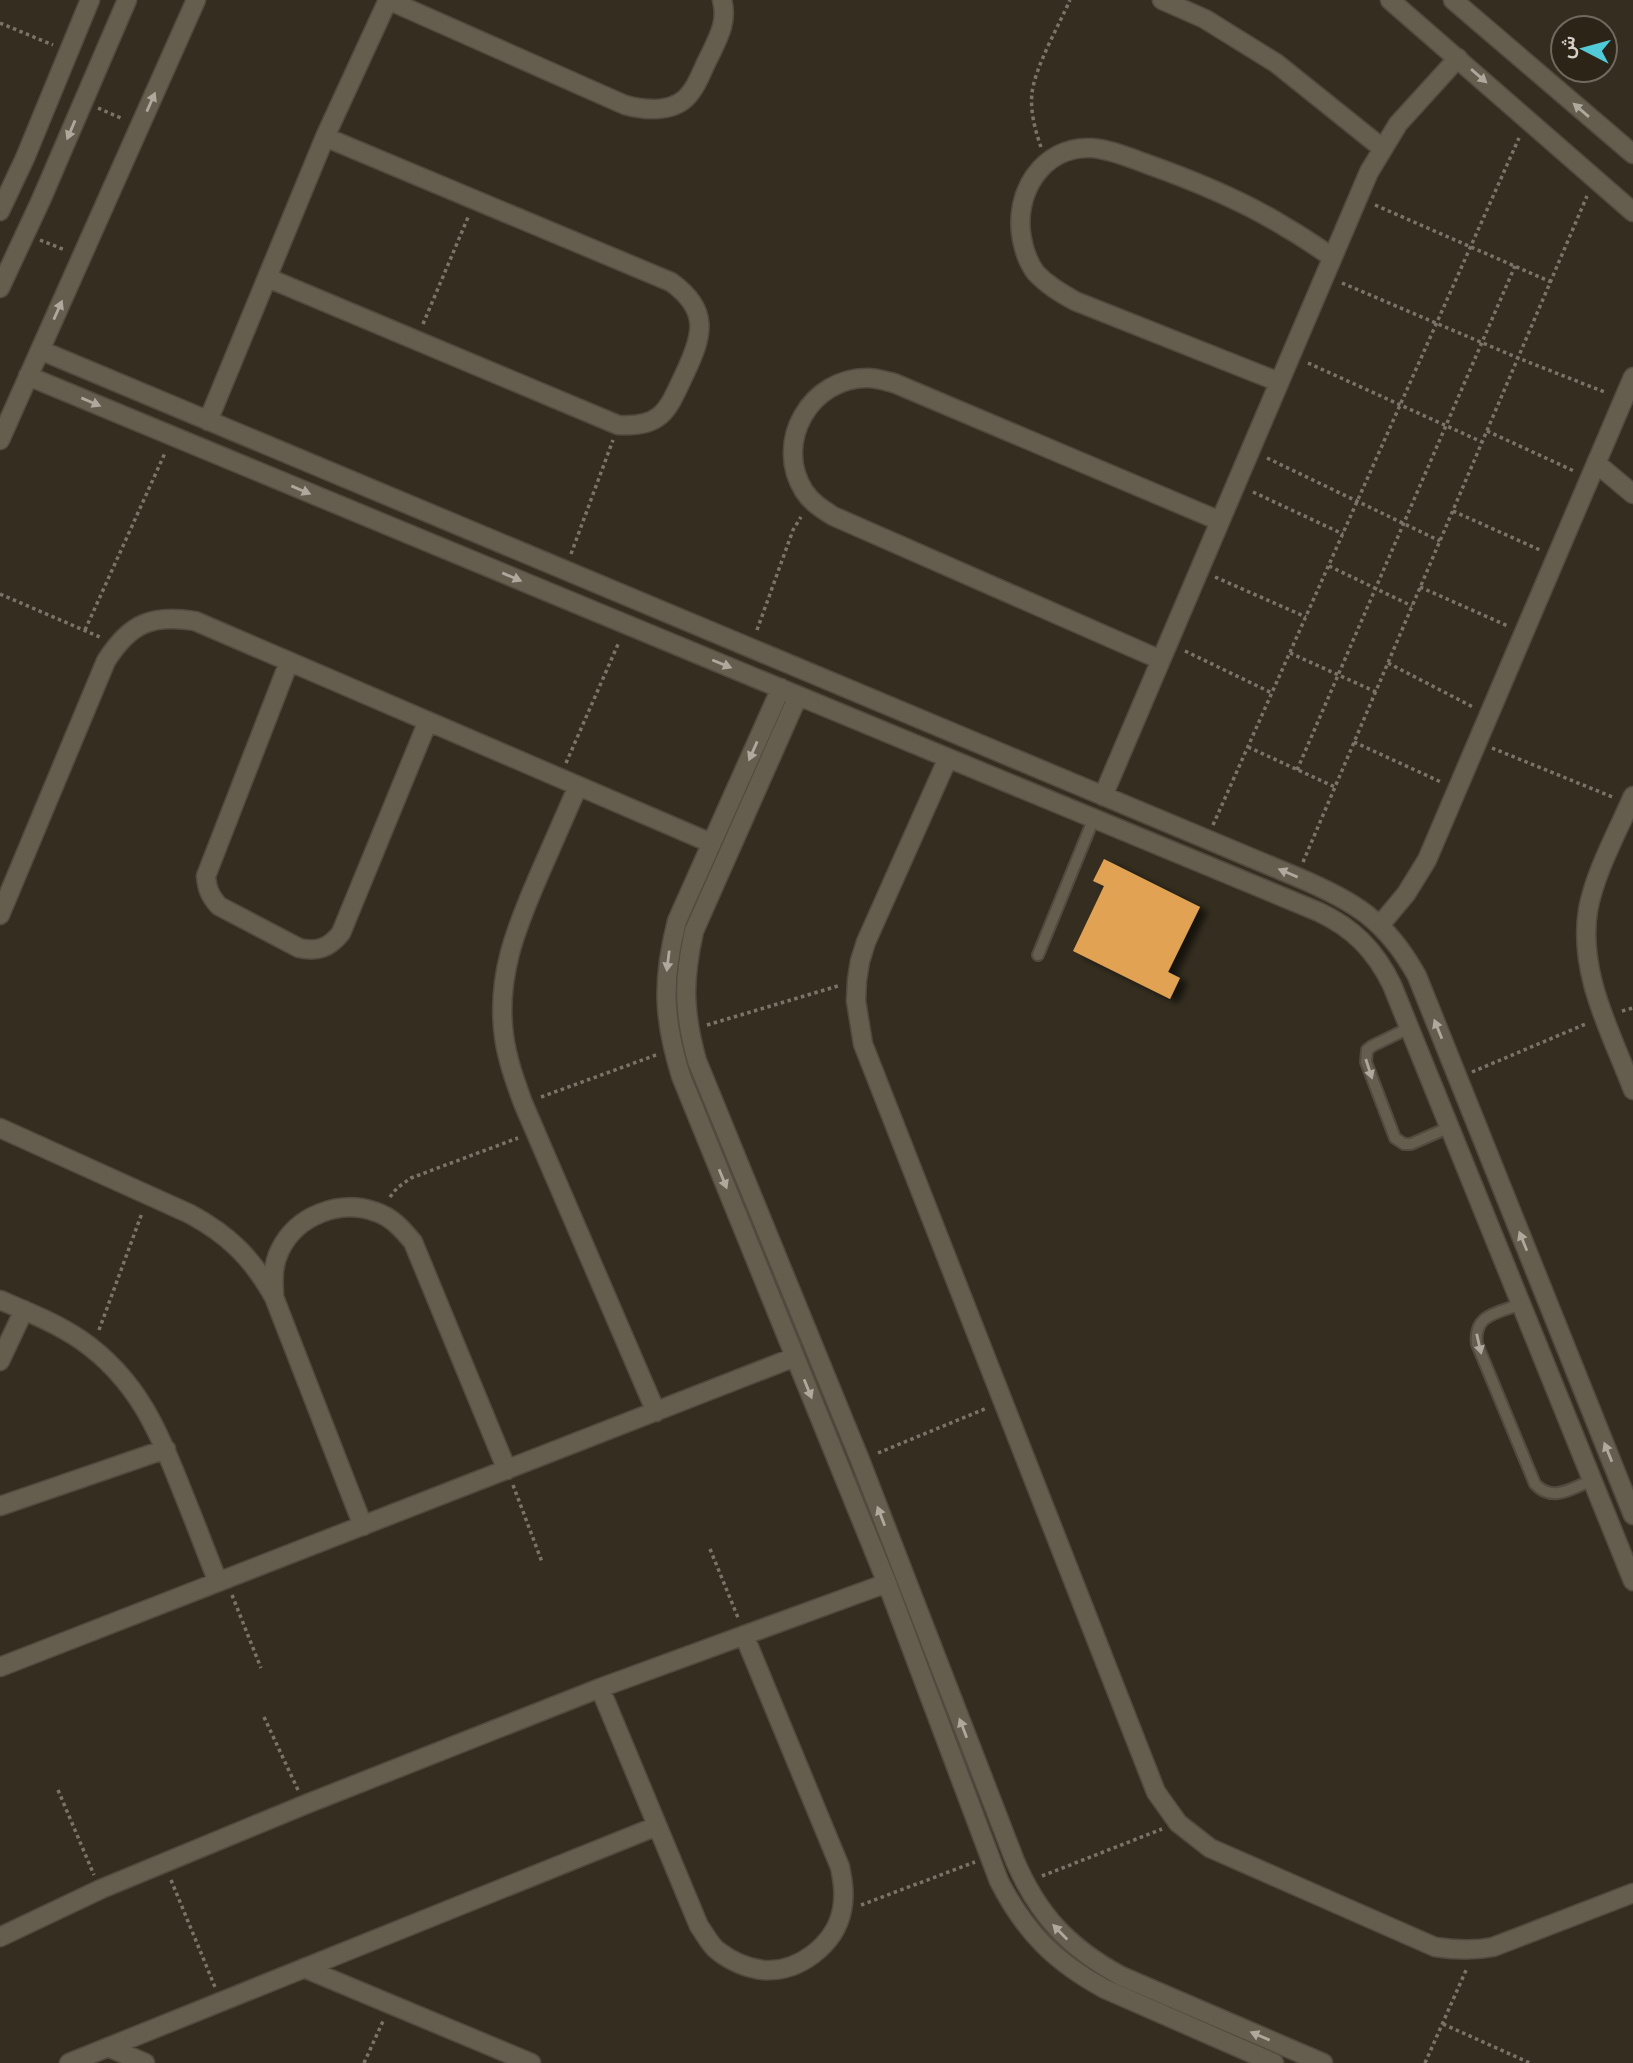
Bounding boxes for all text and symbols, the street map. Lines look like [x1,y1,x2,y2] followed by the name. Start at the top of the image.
[1549,14,1619,84] north arrow
[1555,35,1580,60] text: ش
[1470,68,1487,84] one-way arrow
[146,92,157,113] one-way arrow
[1573,103,1590,118] one-way arrow
[65,120,76,141] one-way arrow
[52,300,64,320] one-way arrow
[81,397,102,408] one-way arrow
[291,484,312,495] one-way arrow
[501,572,522,583] one-way arrow
[711,659,732,670] one-way arrow
[747,741,759,761] one-way arrow
[1277,867,1298,878] one-way arrow
[663,950,674,972] one-way arrow
[1433,1019,1444,1040] one-way arrow
[1365,1059,1375,1080] one-way arrow
[718,1168,729,1189] one-way arrow
[1517,1230,1528,1251] one-way arrow
[1474,1333,1485,1355] one-way arrow
[803,1379,814,1400] one-way arrow
[1602,1441,1613,1462] one-way arrow
[876,1505,887,1526] one-way arrow
[957,1717,968,1738] one-way arrow
[1052,1924,1068,1940] one-way arrow
[1250,2030,1271,2041] one-way arrow

